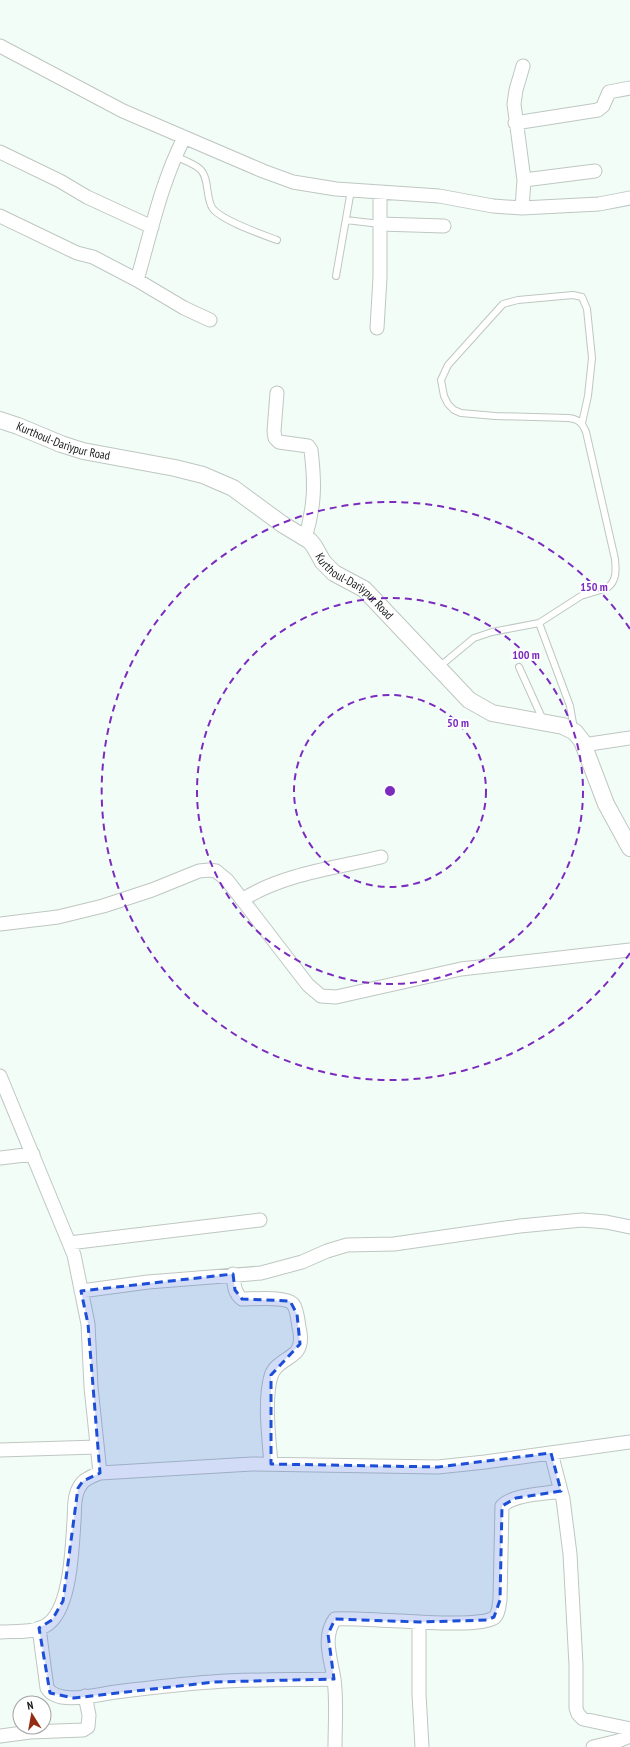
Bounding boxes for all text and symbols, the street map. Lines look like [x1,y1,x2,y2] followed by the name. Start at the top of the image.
[14,418,111,463] street label: Kurthoul-Dariypur Road
[312,550,397,622] street label: Kurthoul-Dariypur Road
[580,579,608,594] text: 150 m
[512,647,540,662] text: 100 m
[447,715,469,730] text: 50 m
[383,784,397,798] centre of rings
[12,1695,52,1735] north arrow
[26,1698,34,1713] text: N

